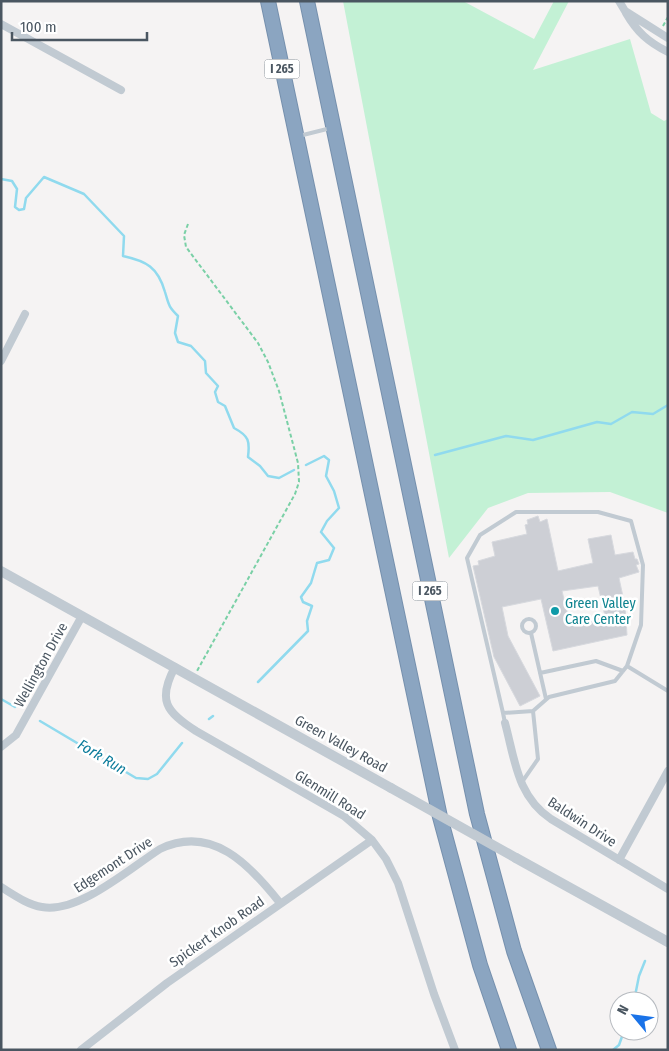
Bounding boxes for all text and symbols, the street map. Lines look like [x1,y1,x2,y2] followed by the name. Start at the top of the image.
[12,10,148,42] scale bar
[20,18,57,36] text: 100 m
[264,60,300,78] road number: I 265
[412,582,448,600] road number: I 265
[565,595,636,628] place label: Green Valley Care Center
[549,605,561,617] marker: Green Valley Care Center
[11,620,71,710] street label: Wellington Drive
[292,712,390,776] street label: Green Valley Road
[74,735,130,779] water label: Fork Run
[292,767,368,823] street label: Glenmill Road
[544,793,620,851] street label: Baldwin Drive
[71,833,155,897] street label: Edgemont Drive
[166,893,268,971] street label: Spickert Knob Road
[609,991,659,1041] north arrow
[614,1002,633,1018] text: N

